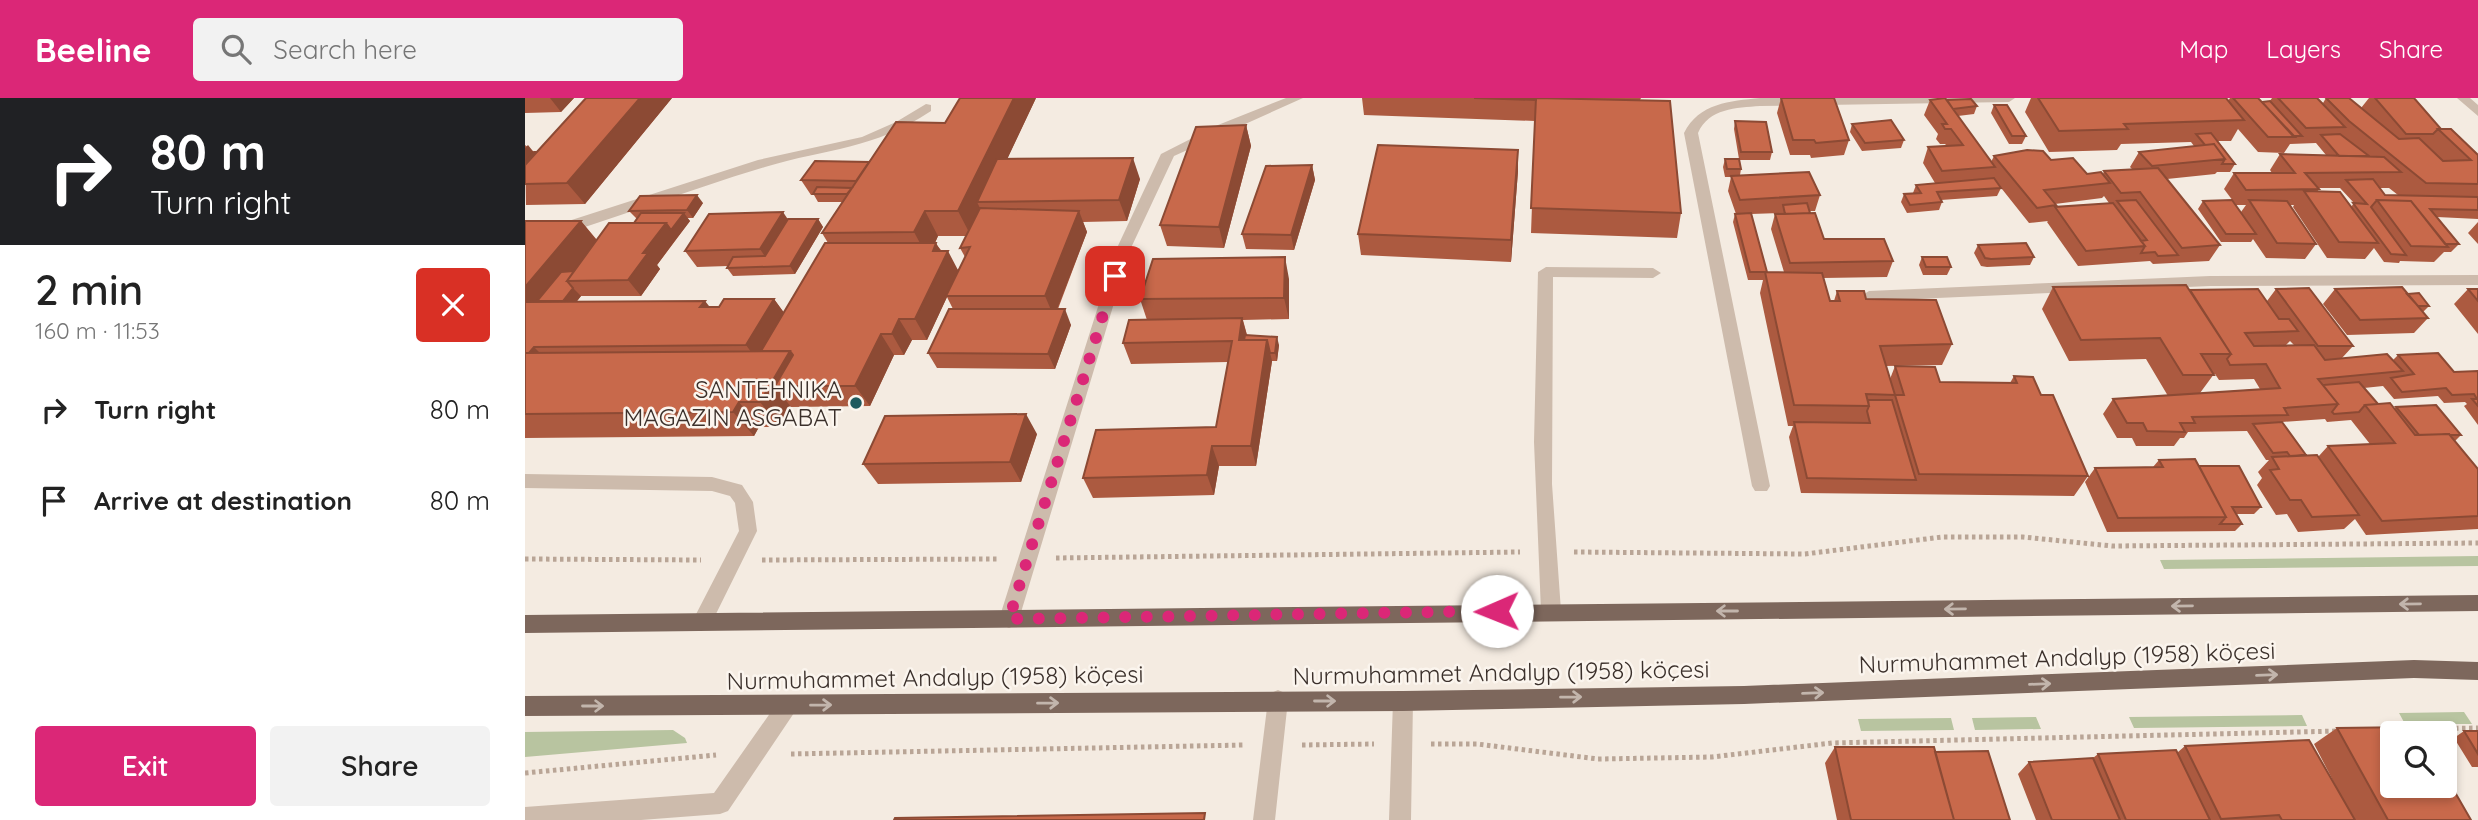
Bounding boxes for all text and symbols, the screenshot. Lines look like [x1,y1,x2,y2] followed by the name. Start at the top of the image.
[193,18,683,81] search box
[35,29,151,70] text: Beeline
[217,30,255,68] icon: search
[273,33,417,66] text: Search here
[2179,34,2228,64] text: Map
[2266,34,2341,64] text: Layers
[2379,34,2443,64] text: Share
[150,121,266,182] text: 80 m
[35,126,126,217] icon: right
[150,182,291,222] text: Turn right
[1085,246,1145,306] pin
[1096,257,1134,295] icon: arrive
[35,263,143,316] text: 2 min
[416,268,490,342] button: close
[35,316,160,345] text: 160 m · 11:53
[623,374,842,432] place label: SANTEHNIKA MAGAZIN ASGABAT
[35,391,73,429] icon: right
[94,393,216,426] text: Turn right
[430,393,490,426] text: 80 m
[848,395,864,411] marker: SANTEHNIKA MAGAZIN ASGABAT
[35,482,73,520] icon: arrive
[94,484,352,517] text: Arrive at destination
[430,484,490,517] text: 80 m
[1460,574,1534,648] position arrow
[2399,597,2422,611] one-way arrow
[2171,599,2194,613] one-way arrow
[1944,602,1967,616] one-way arrow
[1716,604,1739,618] one-way arrow
[1858,635,2276,679] street label: Nurmuhammet Andalyp (1958) köçesi
[1292,653,1710,691] street label: Nurmuhammet Andalyp (1958) köçesi
[726,658,1144,696] street label: Nurmuhammet Andalyp (1958) köçesi
[2255,668,2278,681] one-way arrow
[2028,677,2051,690] one-way arrow
[1801,686,1824,699] one-way arrow
[1559,690,1582,704] one-way arrow
[1313,694,1336,707] one-way arrow
[1036,696,1059,710] one-way arrow
[581,699,604,713] one-way arrow
[809,699,832,712] one-way arrow
[2380,721,2457,798] map controls
[2380,721,2457,798] button: search
[35,726,256,806] button: Exit
[270,726,490,806] button: Share

